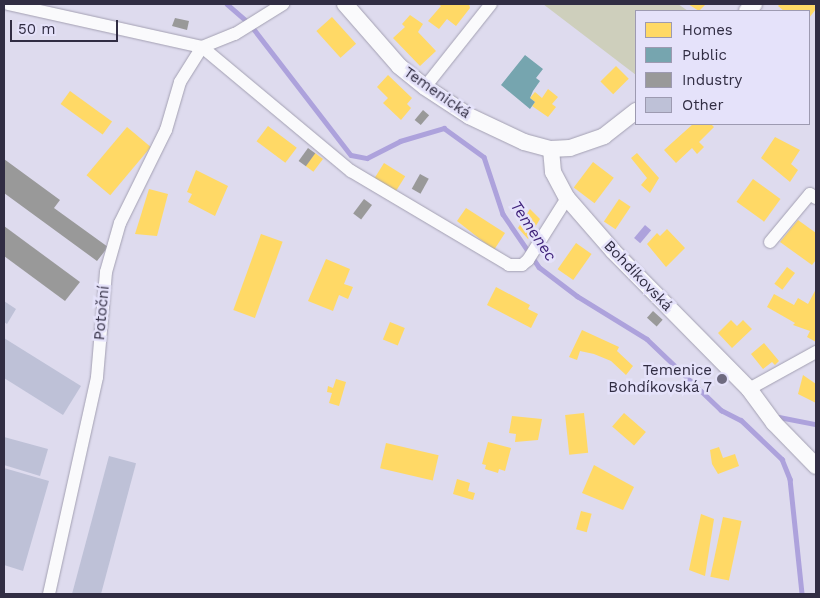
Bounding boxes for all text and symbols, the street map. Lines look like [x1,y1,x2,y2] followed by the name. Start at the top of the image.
[12,10,120,42] scale bar
[635,10,810,125] legend
[18,20,55,38] text: 50 m
[682,21,733,39] text: Homes
[682,46,727,64] text: Public
[400,63,474,123] street label: Temenická
[682,71,742,89] text: Industry
[682,96,724,114] text: Other
[506,197,560,265] water label: Temenec
[600,237,676,315] street label: Bohdíkovská
[91,285,113,341] street label: Potoční
[607,361,712,396] place label: Temenice Bohdíkovská 7
[716,373,728,385] marker: Temenice Bohdíkovská 7

